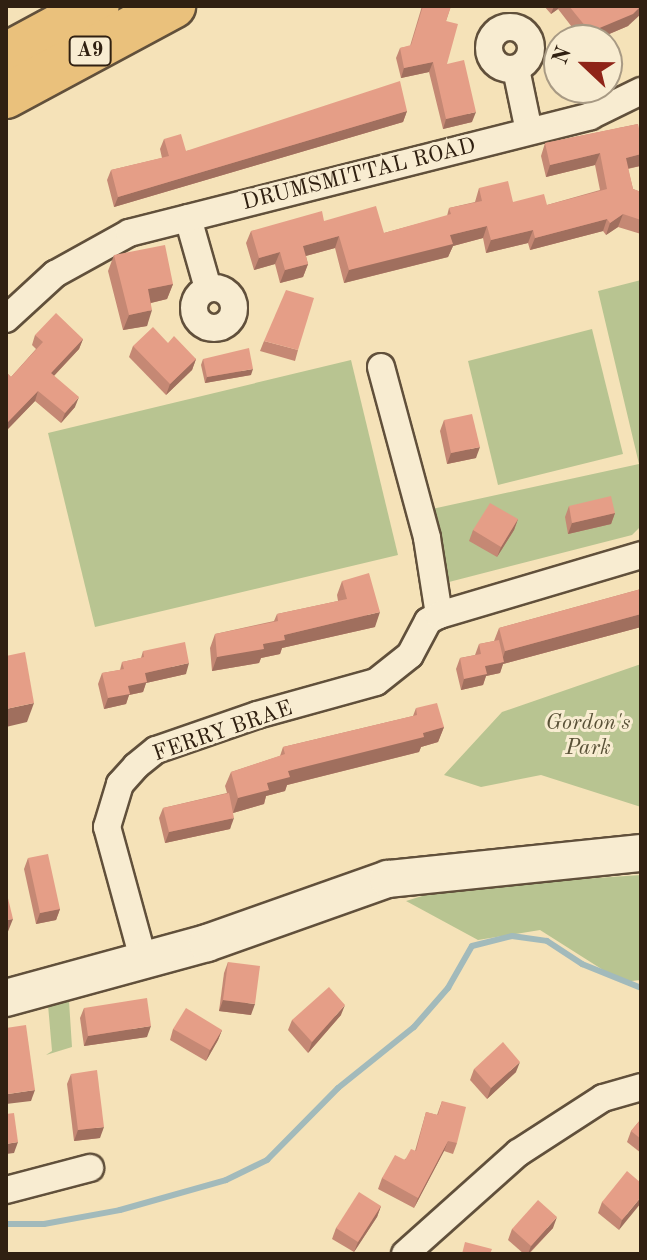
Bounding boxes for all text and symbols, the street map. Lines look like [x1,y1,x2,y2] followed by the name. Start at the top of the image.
[543,24,623,104] north arrow
[68,35,112,67] road number: A9
[549,44,576,68] text: N
[240,133,478,217] street label: DRUMSMITTAL ROAD
[150,696,296,768] street label: FERRY BRAE
[546,710,630,762] park label: Gordon's Park

